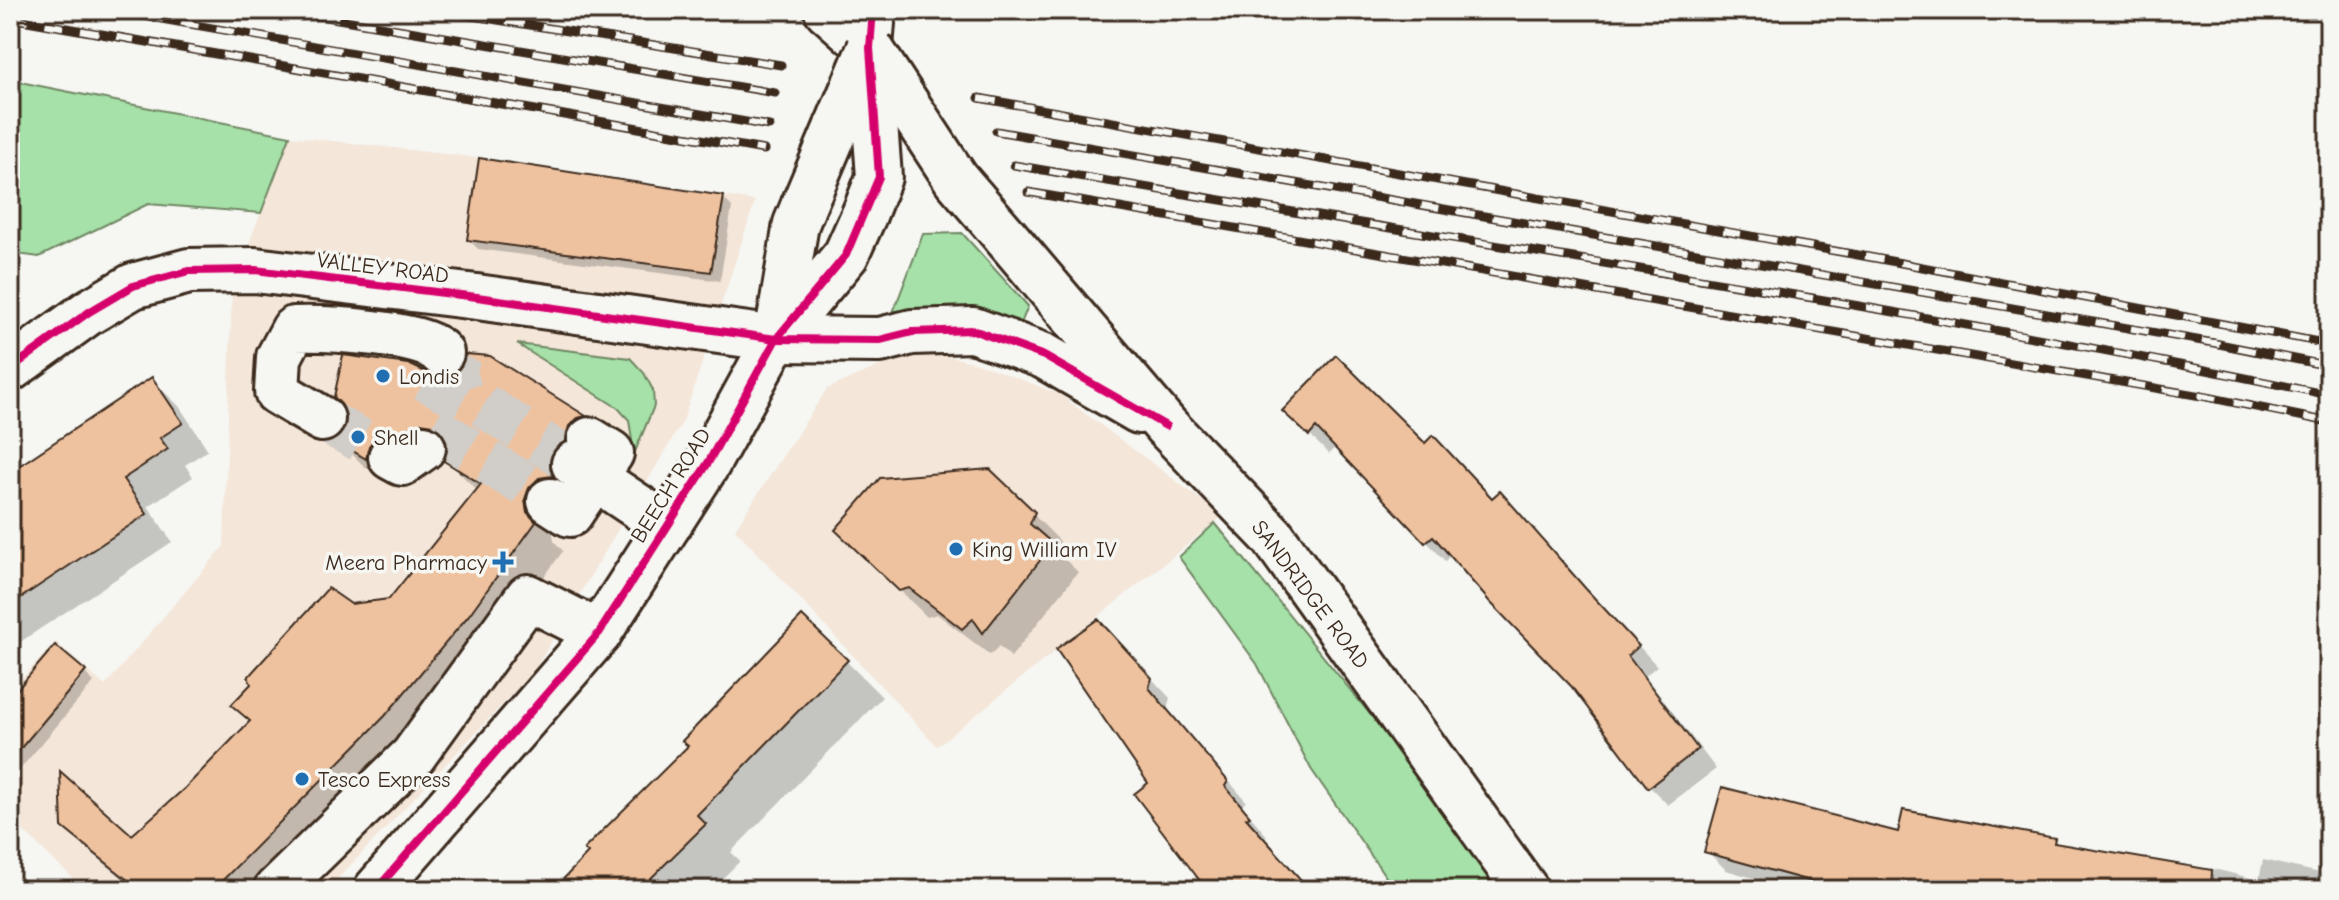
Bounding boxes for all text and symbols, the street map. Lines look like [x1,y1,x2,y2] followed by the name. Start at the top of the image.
[315,247,450,289] street label: VALLEY ROAD
[399,364,459,390] place label: Londis
[374,367,392,385] marker: Londis
[625,423,716,548] street label: BEECH ROAD
[374,425,419,451] place label: Shell
[349,428,367,446] marker: Shell
[1246,515,1374,674] street label: SANDRIDGE ROAD
[972,537,1117,563] place label: King William IV
[947,540,965,558] marker: King William IV
[325,550,487,576] place label: Meera Pharmacy
[494,553,512,571] marker: Meera Pharmacy
[318,767,450,793] place label: Tesco Express
[293,770,311,788] marker: Tesco Express

